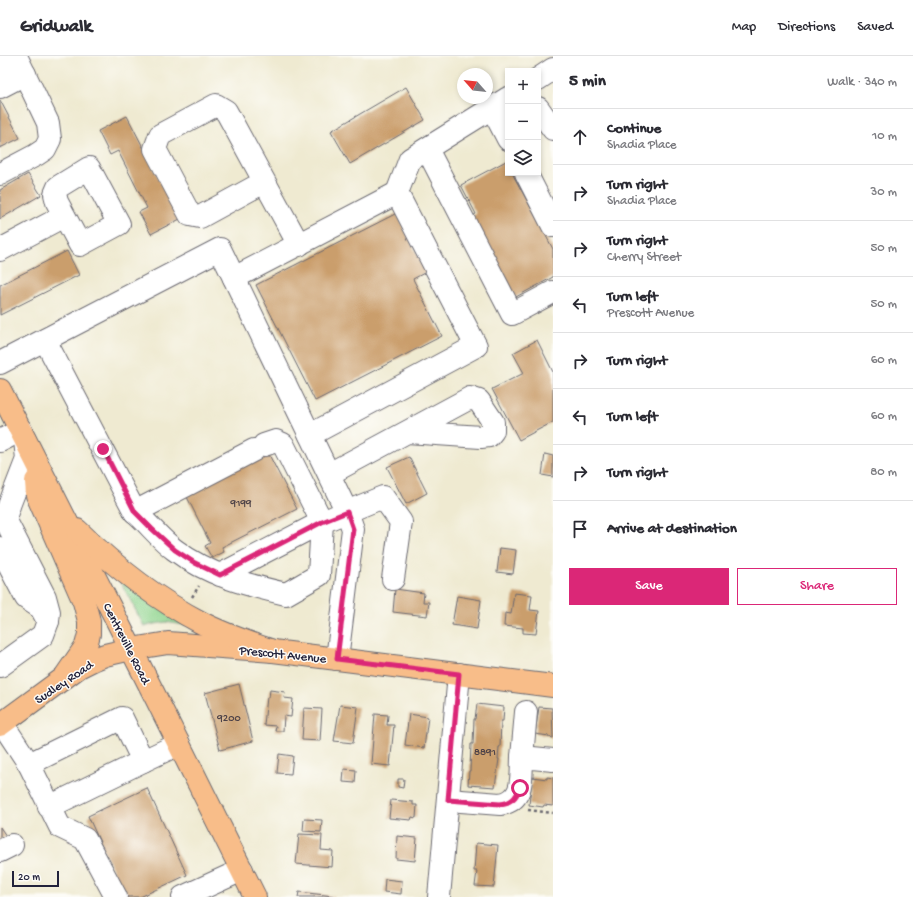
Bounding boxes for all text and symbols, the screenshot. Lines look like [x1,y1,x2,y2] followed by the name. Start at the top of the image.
[20,16,92,39] text: Gridwalk
[732,19,756,36] text: Map
[778,19,835,36] text: Directions
[857,19,893,36] text: Saved
[457,68,493,104] north arrow
[505,68,541,176] map controls
[505,68,541,104] button: +
[569,72,606,92] text: 5 min
[827,75,897,90] text: Walk · 340 m
[505,104,541,140] button: −
[607,120,661,138] text: Continue
[569,126,591,148] icon: ahead
[872,129,897,144] text: 10 m
[607,138,676,153] text: Shadia Place
[505,140,541,176] button: layers
[607,176,667,194] text: Turn right
[569,182,591,204] icon: right
[871,185,897,200] text: 30 m
[607,194,676,209] text: Shadia Place
[607,232,667,250] text: Turn right
[569,238,591,260] icon: right
[870,241,897,256] text: 50 m
[607,250,681,265] text: Cherry Street
[607,288,658,306] text: Turn left
[569,294,591,316] icon: left
[870,297,897,312] text: 50 m
[607,306,694,321] text: Prescott Avenue
[569,350,591,372] icon: right
[607,352,667,370] text: Turn right
[871,353,897,368] text: 60 m
[569,406,591,428] icon: left
[607,408,658,426] text: Turn left
[871,409,897,424] text: 60 m
[94,440,112,458] route end
[569,462,591,484] icon: right
[607,464,667,482] text: Turn right
[870,465,897,480] text: 80 m
[230,498,252,510] house number: 9199
[569,518,591,540] icon: arrive
[607,520,737,538] text: Arrive at destination
[569,568,729,605] button: Save
[737,568,897,605] button: Share
[99,601,153,688] street label: Centreville Road
[238,643,327,668] street label: Prescott Avenue
[32,657,98,708] street label: Sudley Road
[216,713,241,725] house number: 9200
[474,747,496,759] house number: 8891
[511,779,529,797] route start
[12,869,59,888] scale bar
[18,872,40,884] text: 20 m

